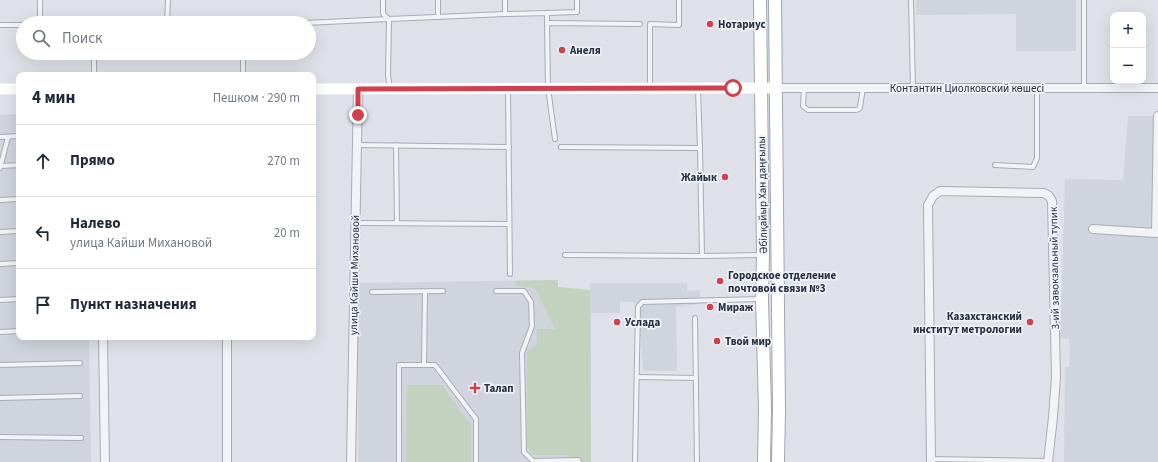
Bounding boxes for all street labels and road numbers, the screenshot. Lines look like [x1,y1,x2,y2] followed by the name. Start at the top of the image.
[890,81,1044,96] street label: Контантин Циолковский көшесі
[754,136,771,254] street label: Әбілқайыр Хан даңғылы
[1046,206,1063,330] street label: 3-ий завокзальный тупик
[346,215,363,335] street label: улица Кайши Михановой

